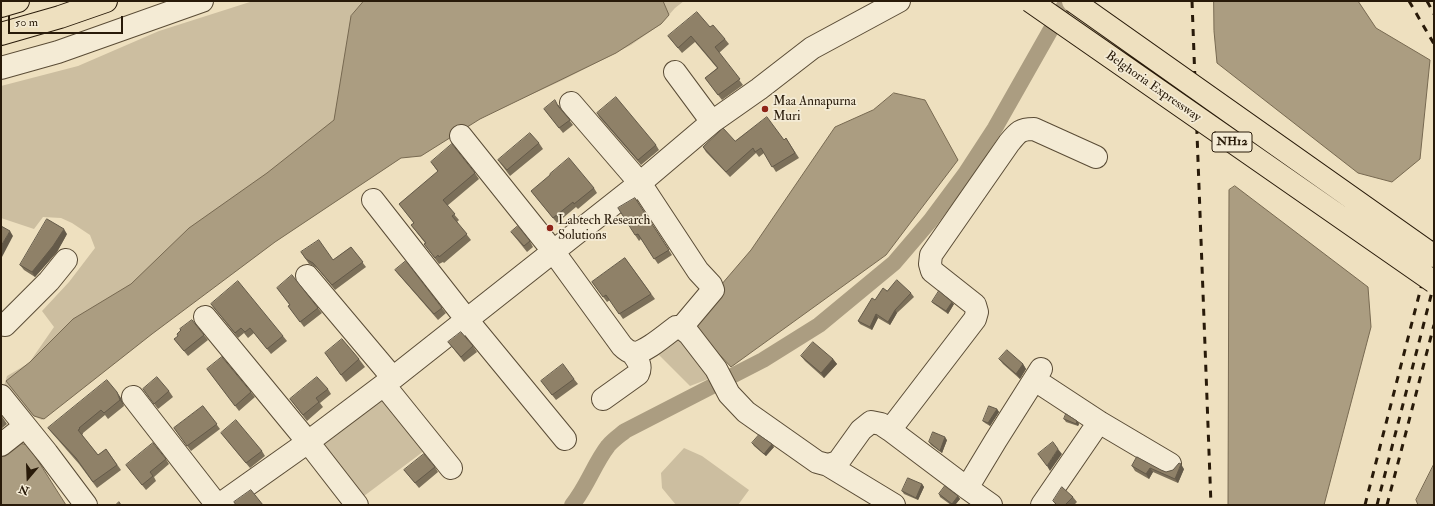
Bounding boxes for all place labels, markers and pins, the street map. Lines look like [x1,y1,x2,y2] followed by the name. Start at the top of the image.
[773,94,856,125] place label: Maa Annapurna Muri
[760,104,770,114] marker: Maa Annapurna Muri
[558,213,650,244] place label: Labtech Research Solutions
[545,223,555,233] marker: Labtech Research Solutions

